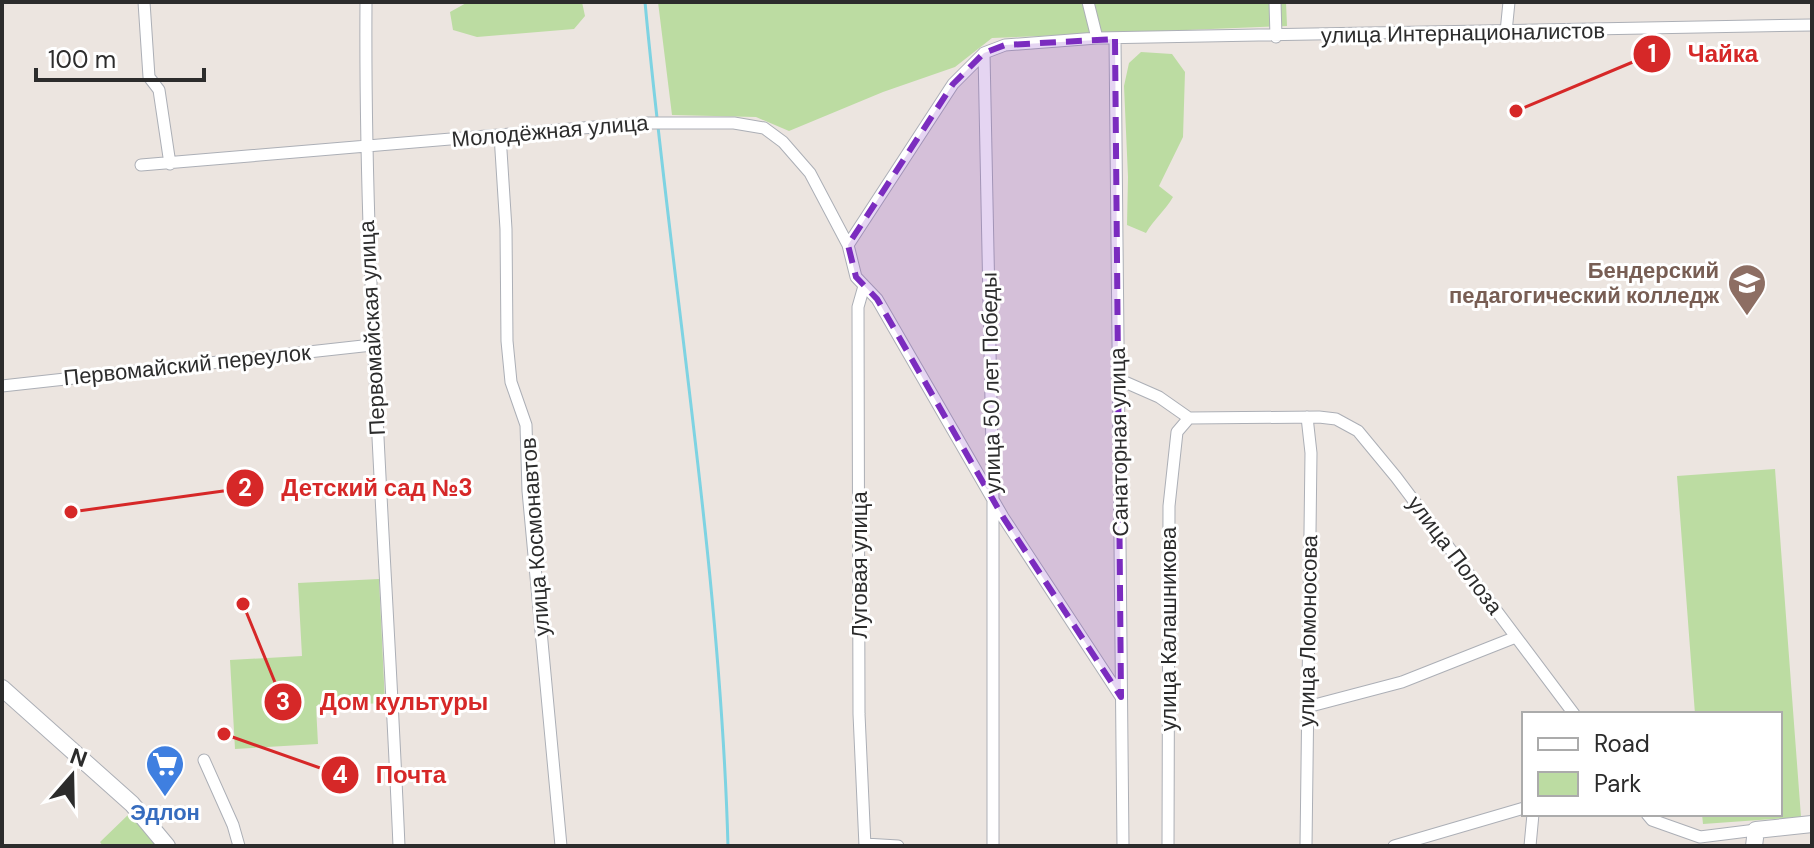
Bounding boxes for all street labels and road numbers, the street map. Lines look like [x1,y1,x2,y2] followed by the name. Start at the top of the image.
[1321,16,1605,50] street label: улица Интернационалистов
[450,108,650,154] street label: Молодёжная улица
[352,219,392,436] street label: Первомайская улица
[975,272,1007,494] street label: улица 50 лет Победы
[62,338,312,392] street label: Первомайский переулок
[1103,346,1135,537] street label: Санаторная улица
[514,437,556,637] street label: улица Космонавтов
[1401,490,1510,621] street label: улица Полоза
[845,491,874,639] street label: Луговая улица
[1154,526,1183,731] street label: улица Калашникова
[1292,534,1324,727] street label: улица Ломоносова

